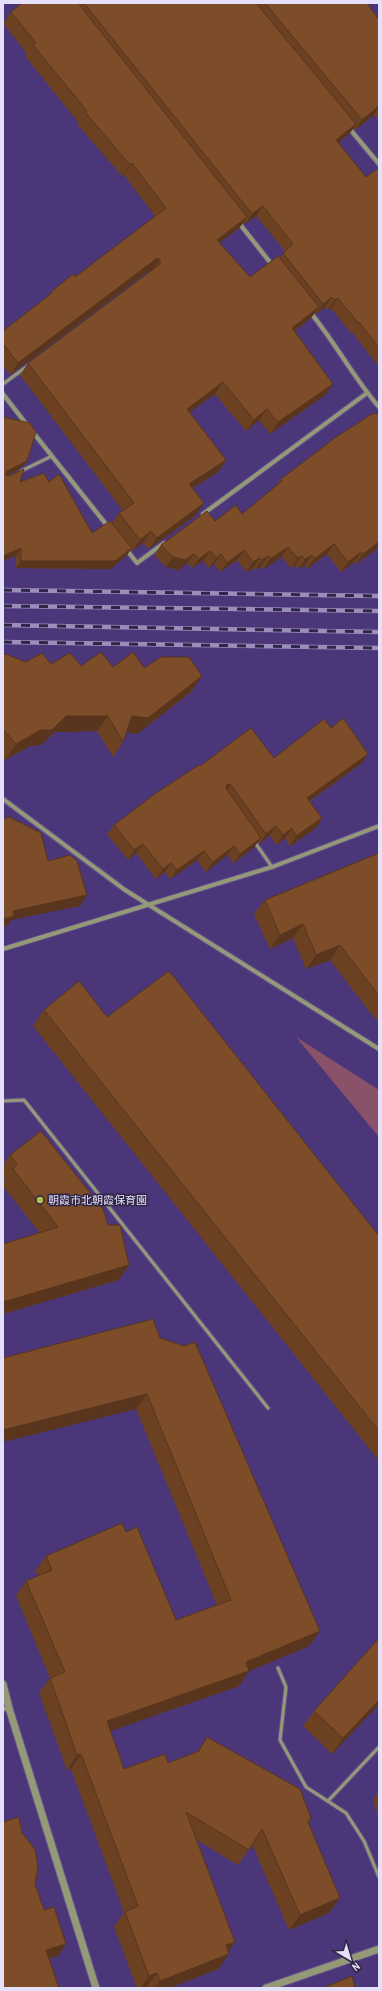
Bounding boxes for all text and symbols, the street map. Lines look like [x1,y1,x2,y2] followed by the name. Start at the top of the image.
[48,1193,147,1207] place label: 朝霞市北朝霞保育園
[35,1195,45,1205] marker: 朝霞市北朝霞保育園
[330,1939,370,1979] north arrow
[349,1959,363,1974] text: N

